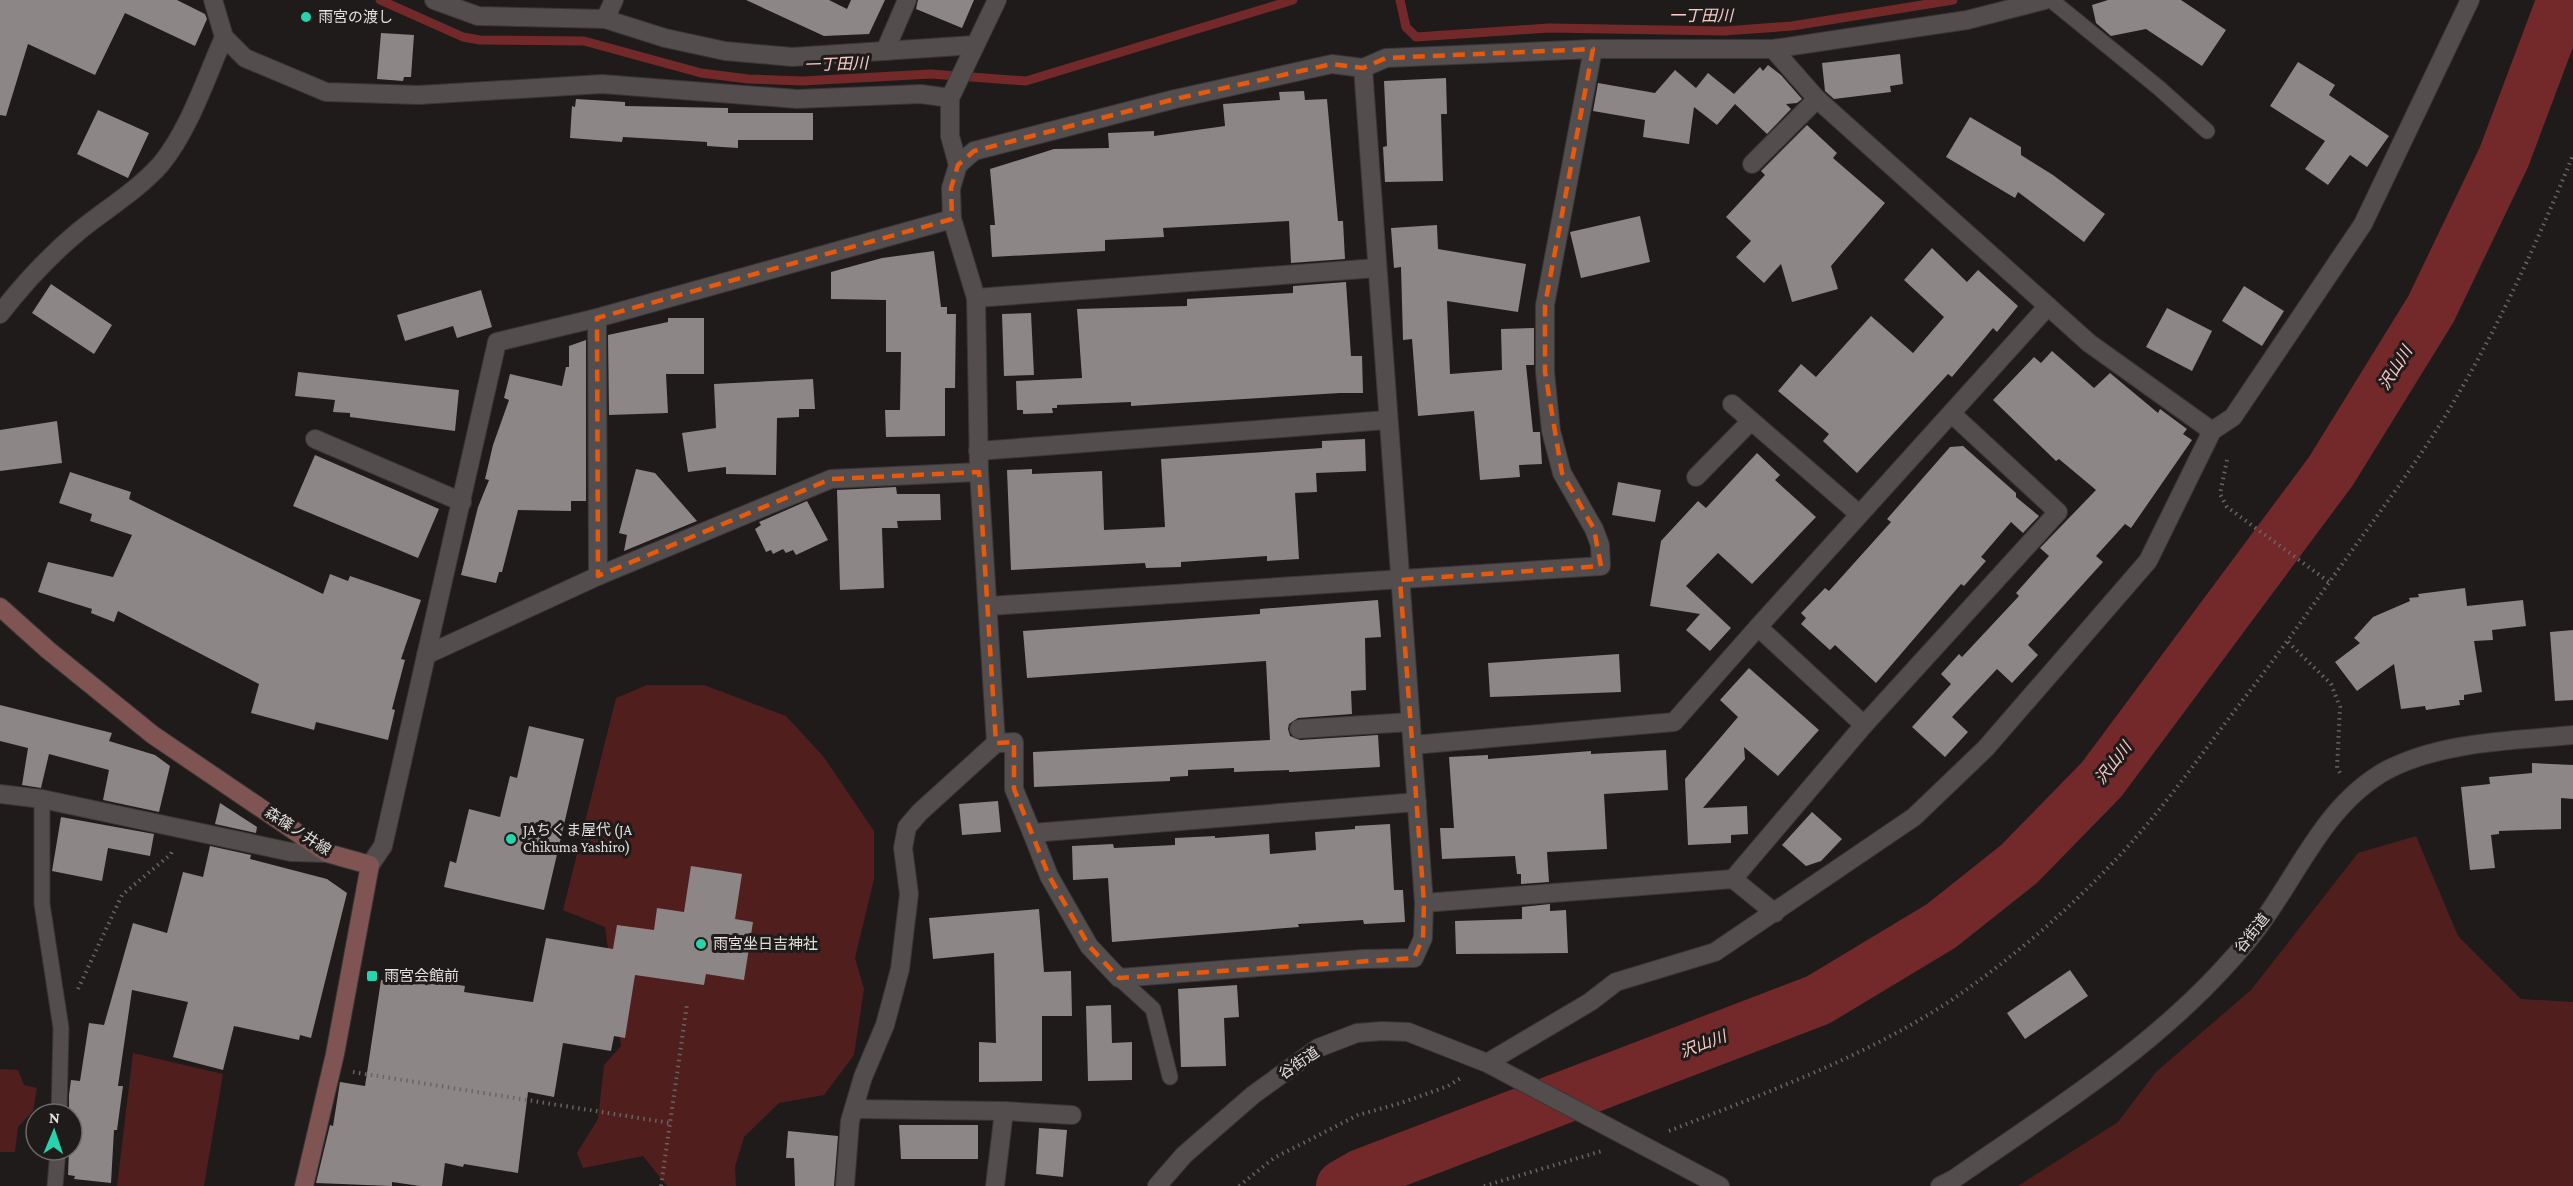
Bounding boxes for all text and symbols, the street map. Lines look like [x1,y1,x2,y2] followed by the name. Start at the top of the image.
[1669,7,1735,24] water label: 一丁田川
[318,9,393,25] place label: 雨宮の渡し
[299,10,313,24] marker: 雨宮の渡し
[804,54,870,74] water label: 一丁田川
[2375,341,2416,393] water label: 沢山川
[2092,737,2136,787] water label: 沢山川
[262,803,334,858] street label: 森篠ノ井線
[521,821,633,856] place label: JAちくま屋代 (JA Chikuma Yashiro)
[504,832,518,846] marker: JAちくま屋代 (JA Chikuma Yashiro)
[2232,910,2272,956] street label: 谷街道
[713,936,818,952] place label: 雨宮坐日吉神社
[694,937,708,951] marker: 雨宮坐日吉神社
[384,968,459,984] place label: 雨宮会館前
[365,969,379,983] marker: 雨宮会館前
[1678,1027,1730,1061] water label: 沢山川
[1276,1044,1322,1082] street label: 谷街道
[24,1102,84,1162] north arrow
[49,1109,60,1126] text: N

